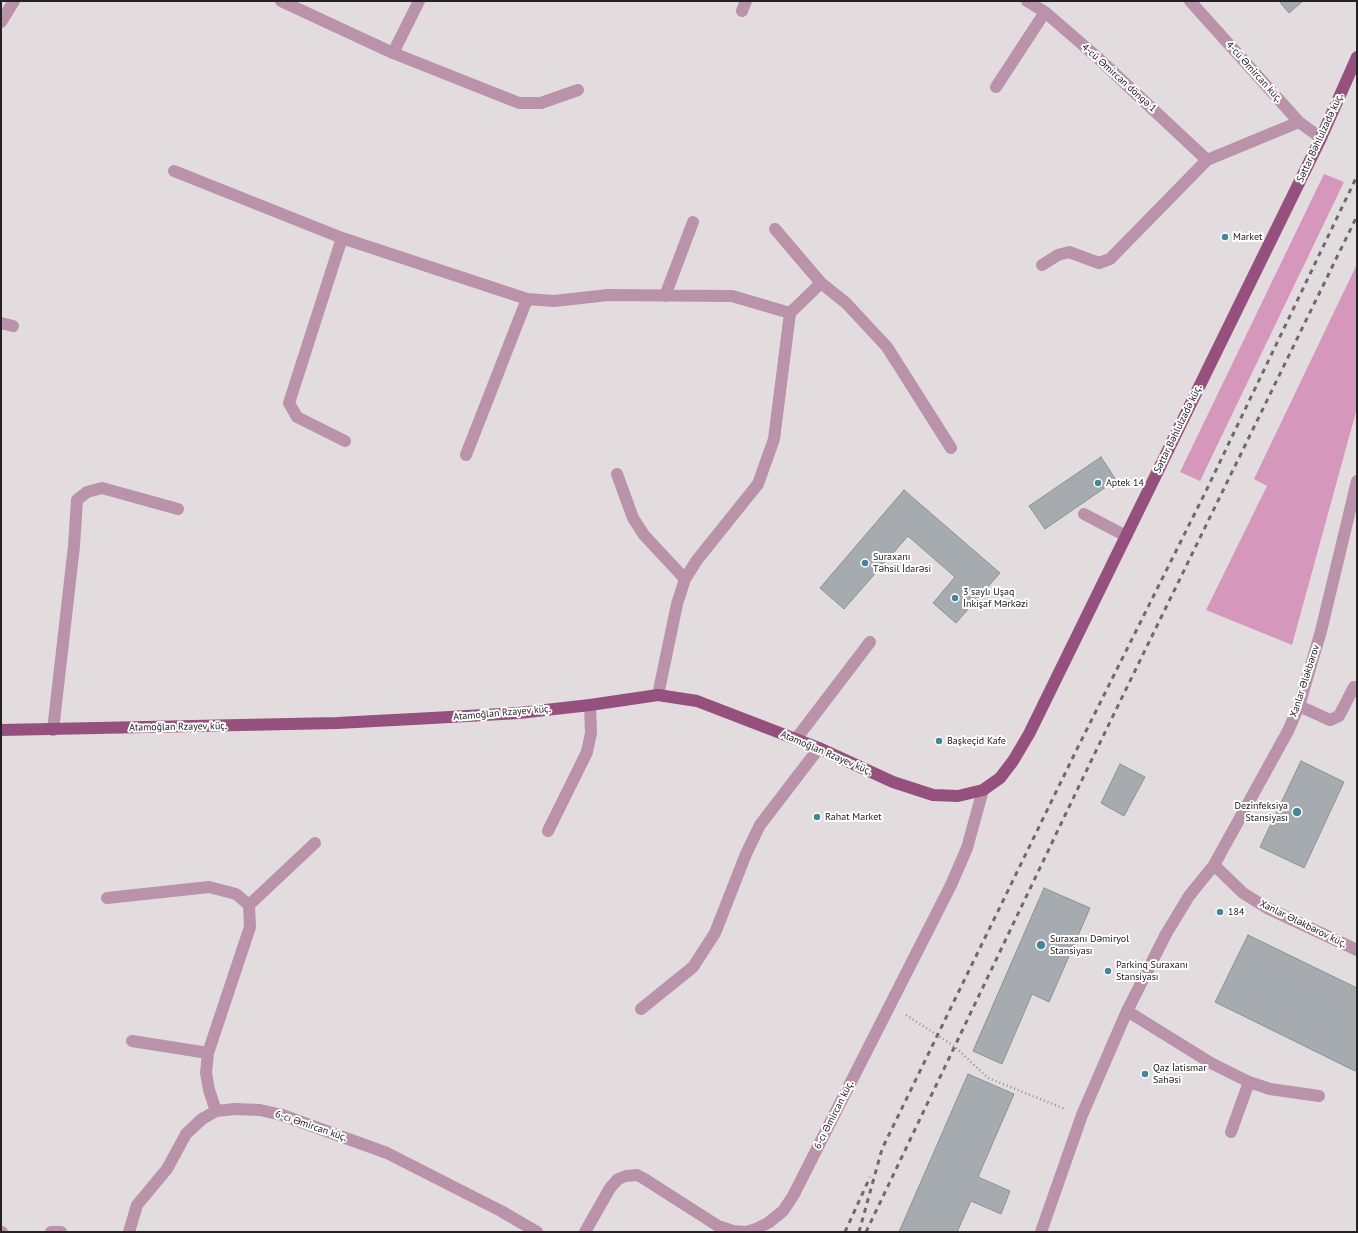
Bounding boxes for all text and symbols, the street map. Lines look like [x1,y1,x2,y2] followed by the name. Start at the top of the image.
[1224,39,1284,105] street label: 4-cü Əmircan küç.
[1079,41,1159,115] street label: 4-cü Əmircan döngə 1
[1294,92,1346,184] street label: Səttar Bəhlulzadə küç.
[1233,231,1262,243] place label: Market
[1220,232,1230,242] marker: Market
[1151,383,1205,475] street label: Səttar Bəhlulzadə küç.
[1106,477,1144,489] place label: Aptek 14
[1093,478,1103,488] marker: Aptek 14
[873,551,931,574] place label: Suraxanı Təhsil İdarəsi
[860,558,870,568] marker: Suraxanı Təhsil İdarəsi
[963,586,1028,610] place label: 3 saylı Uşaq İnkişaf Mərkəzi
[950,593,960,603] marker: 3 saylı Uşaq İnkişaf Mərkəzi
[1288,643,1322,719] street label: Xanlar Ələkbərov
[453,703,551,723] street label: Atamoğlan Rzayev küç.
[129,720,227,734] street label: Atamoğlan Rzayev küç.
[779,728,873,778] street label: Atamoğlan Rzayev küç.
[947,735,1006,747] place label: Başkeçid Kafe
[934,736,944,746] marker: Başkeçid Kafe
[1234,800,1288,824] place label: Dezinfeksiya Stansiyası
[1291,806,1303,818] marker: Dezinfeksiya Stansiyası
[825,811,882,823] place label: Rahat Market
[812,812,822,822] marker: Rahat Market
[1258,898,1348,950] street label: Xanlar Ələkbərov küç.
[1228,906,1244,918] place label: 184
[1215,907,1225,917] marker: 184
[1050,933,1129,956] place label: Suraxanı Dəmiryol Stansiyası
[1035,939,1047,951] marker: Suraxanı Dəmiryol Stansiyası
[1116,959,1188,982] place label: Parkinq Suraxanı Stansiyası
[1103,966,1113,976] marker: Parkinq Suraxanı Stansiyası
[1153,1062,1207,1086] place label: Qaz İatismar Sahəsi
[1140,1069,1150,1079] marker: Qaz İatismar Sahəsi
[812,1079,856,1151] street label: 6-cı Əmircan küç.
[274,1108,348,1144] street label: 6-cı Əmircan küç.

